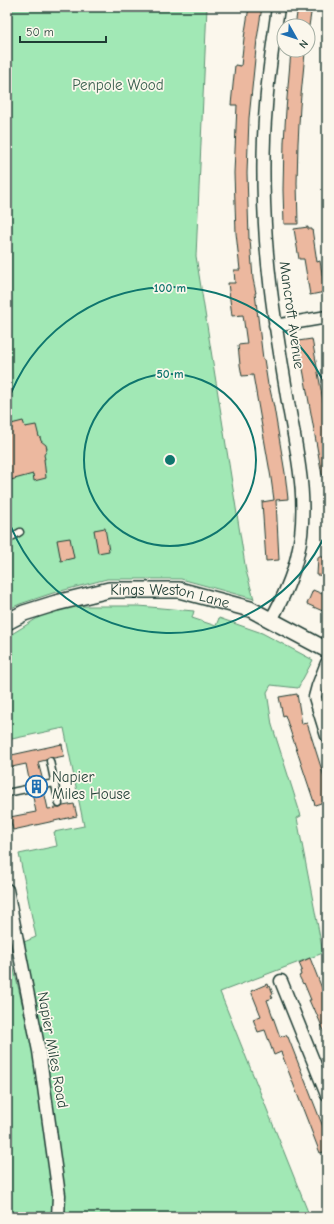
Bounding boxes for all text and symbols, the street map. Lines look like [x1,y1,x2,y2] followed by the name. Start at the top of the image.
[20,18,106,44] scale bar
[276,18,316,58] north arrow
[26,25,54,39] text: 50 m
[296,37,311,51] text: N
[72,76,164,94] park label: Penpole Wood
[276,260,309,370] street label: Mancroft Avenue
[154,281,186,295] text: 100 m
[156,367,184,381] text: 50 m
[163,453,177,467] centre of rings
[110,581,232,612] street label: Kings Weston Lane
[52,768,131,803] place label: Napier Miles House
[24,773,50,799] building icon: Napier Miles House
[34,990,72,1110] street label: Napier Miles Road

